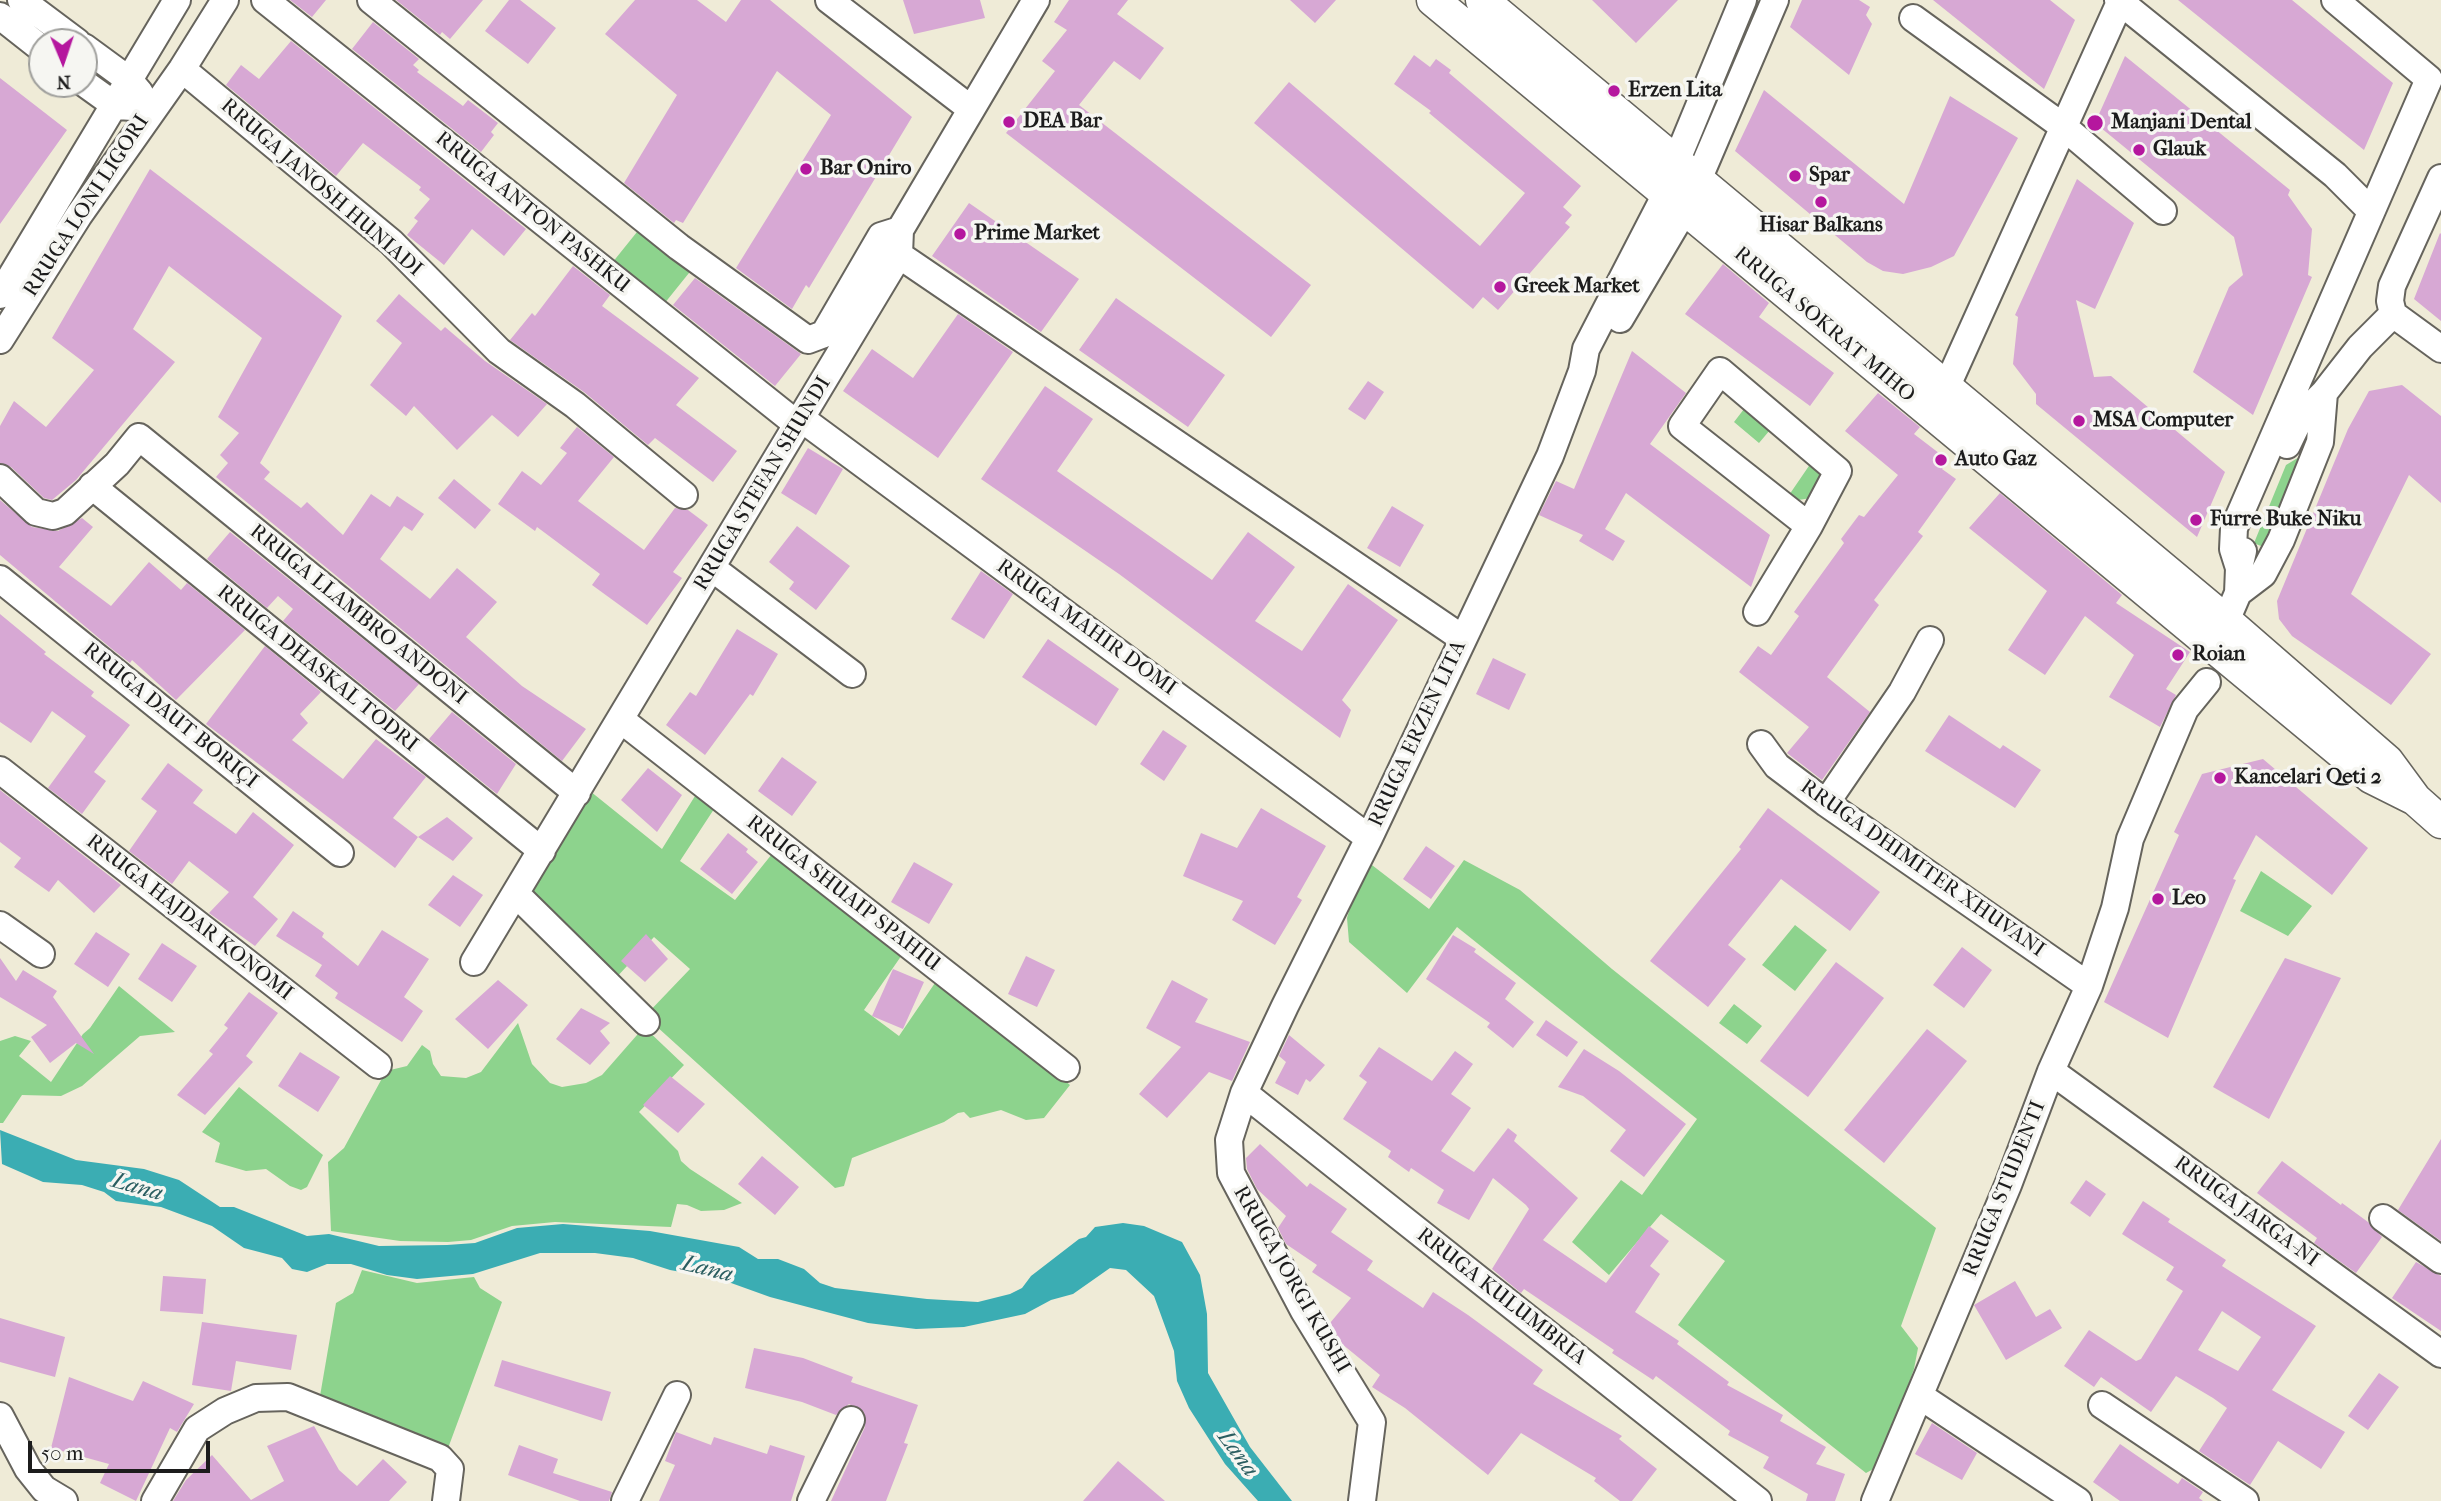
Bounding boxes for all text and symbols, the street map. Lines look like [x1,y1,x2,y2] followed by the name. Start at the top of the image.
[28,28,98,98] north arrow
[56,71,71,93] text: N
[1628,78,1722,104] place label: Erzen Lita
[1606,83,1622,99] marker: Erzen Lita
[215,94,427,282] street label: RRUGA JANOSH HUNIADI
[1023,109,1102,135] place label: DEA Bar
[19,110,155,302] street label: RRUGA LONI LIGORI
[2111,110,2251,136] place label: Manjani Dental
[2085,113,2105,133] marker: Manjani Dental
[1001,114,1017,130] marker: DEA Bar
[429,127,635,299] street label: RRUGA ANTON PASHKU
[2153,137,2206,163] place label: Glauk
[2131,142,2147,158] marker: Glauk
[820,156,911,182] place label: Bar Oniro
[798,161,814,177] marker: Bar Oniro
[1809,163,1850,189] place label: Spar
[1787,168,1803,184] marker: Spar
[1813,194,1829,210] marker: Hisar Balkans
[1759,213,1883,239] place label: Hisar Balkans
[974,221,1100,247] place label: Prime Market
[952,226,968,242] marker: Prime Market
[1728,242,1920,408] street label: RRUGA SOKRAT MIHO
[1514,274,1640,300] place label: Greek Market
[1492,279,1508,295] marker: Greek Market
[689,372,837,596] street label: RRUGA STEFAN SHUNDI
[2093,408,2233,434] place label: MSA Computer
[2071,413,2087,429] marker: MSA Computer
[1955,447,2037,473] place label: Auto Gaz
[1933,452,1949,468] marker: Auto Gaz
[2210,507,2361,533] place label: Furre Buke Niku
[2188,512,2204,528] marker: Furre Buke Niku
[244,519,472,711] street label: RRUGA LLAMBRO ANDONI
[991,554,1181,702] street label: RRUGA MAHIR DOMI
[211,580,423,758] street label: RRUGA DHASKAL TODRI
[1364,637,1472,831] street label: RRUGA ERZEN LITA
[77,638,263,794] street label: RRUGA DAUT BORIÇI
[2192,642,2246,668] place label: Roian
[2170,647,2186,663] marker: Roian
[2234,765,2382,791] place label: Kancelari Qeti 2
[2212,770,2228,786] marker: Kancelari Qeti 2
[1795,775,2049,963] street label: RRUGA DHIMITER XHUVANI
[741,810,945,978] street label: RRUGA SHUAIP SPAHIU
[81,829,297,1007] street label: RRUGA HAJDAR KONOMI
[2172,886,2206,912] place label: Leo
[2150,891,2166,907] marker: Leo
[1958,1098,2052,1280] street label: RRUGA STUDENTI
[2169,1151,2323,1273] street label: RRUGA JARGA-NI
[108,1168,166,1208] water label: Lana
[1227,1182,1355,1378] street label: RRUGA JORGI KUSHI
[1411,1223,1591,1371] street label: RRUGA KULUMBRIA
[679,1250,735,1290] water label: Lana
[1211,1425,1263,1483] water label: Lana
[32,1428,214,1472] scale bar
[41,1441,84,1465] text: 50 m

